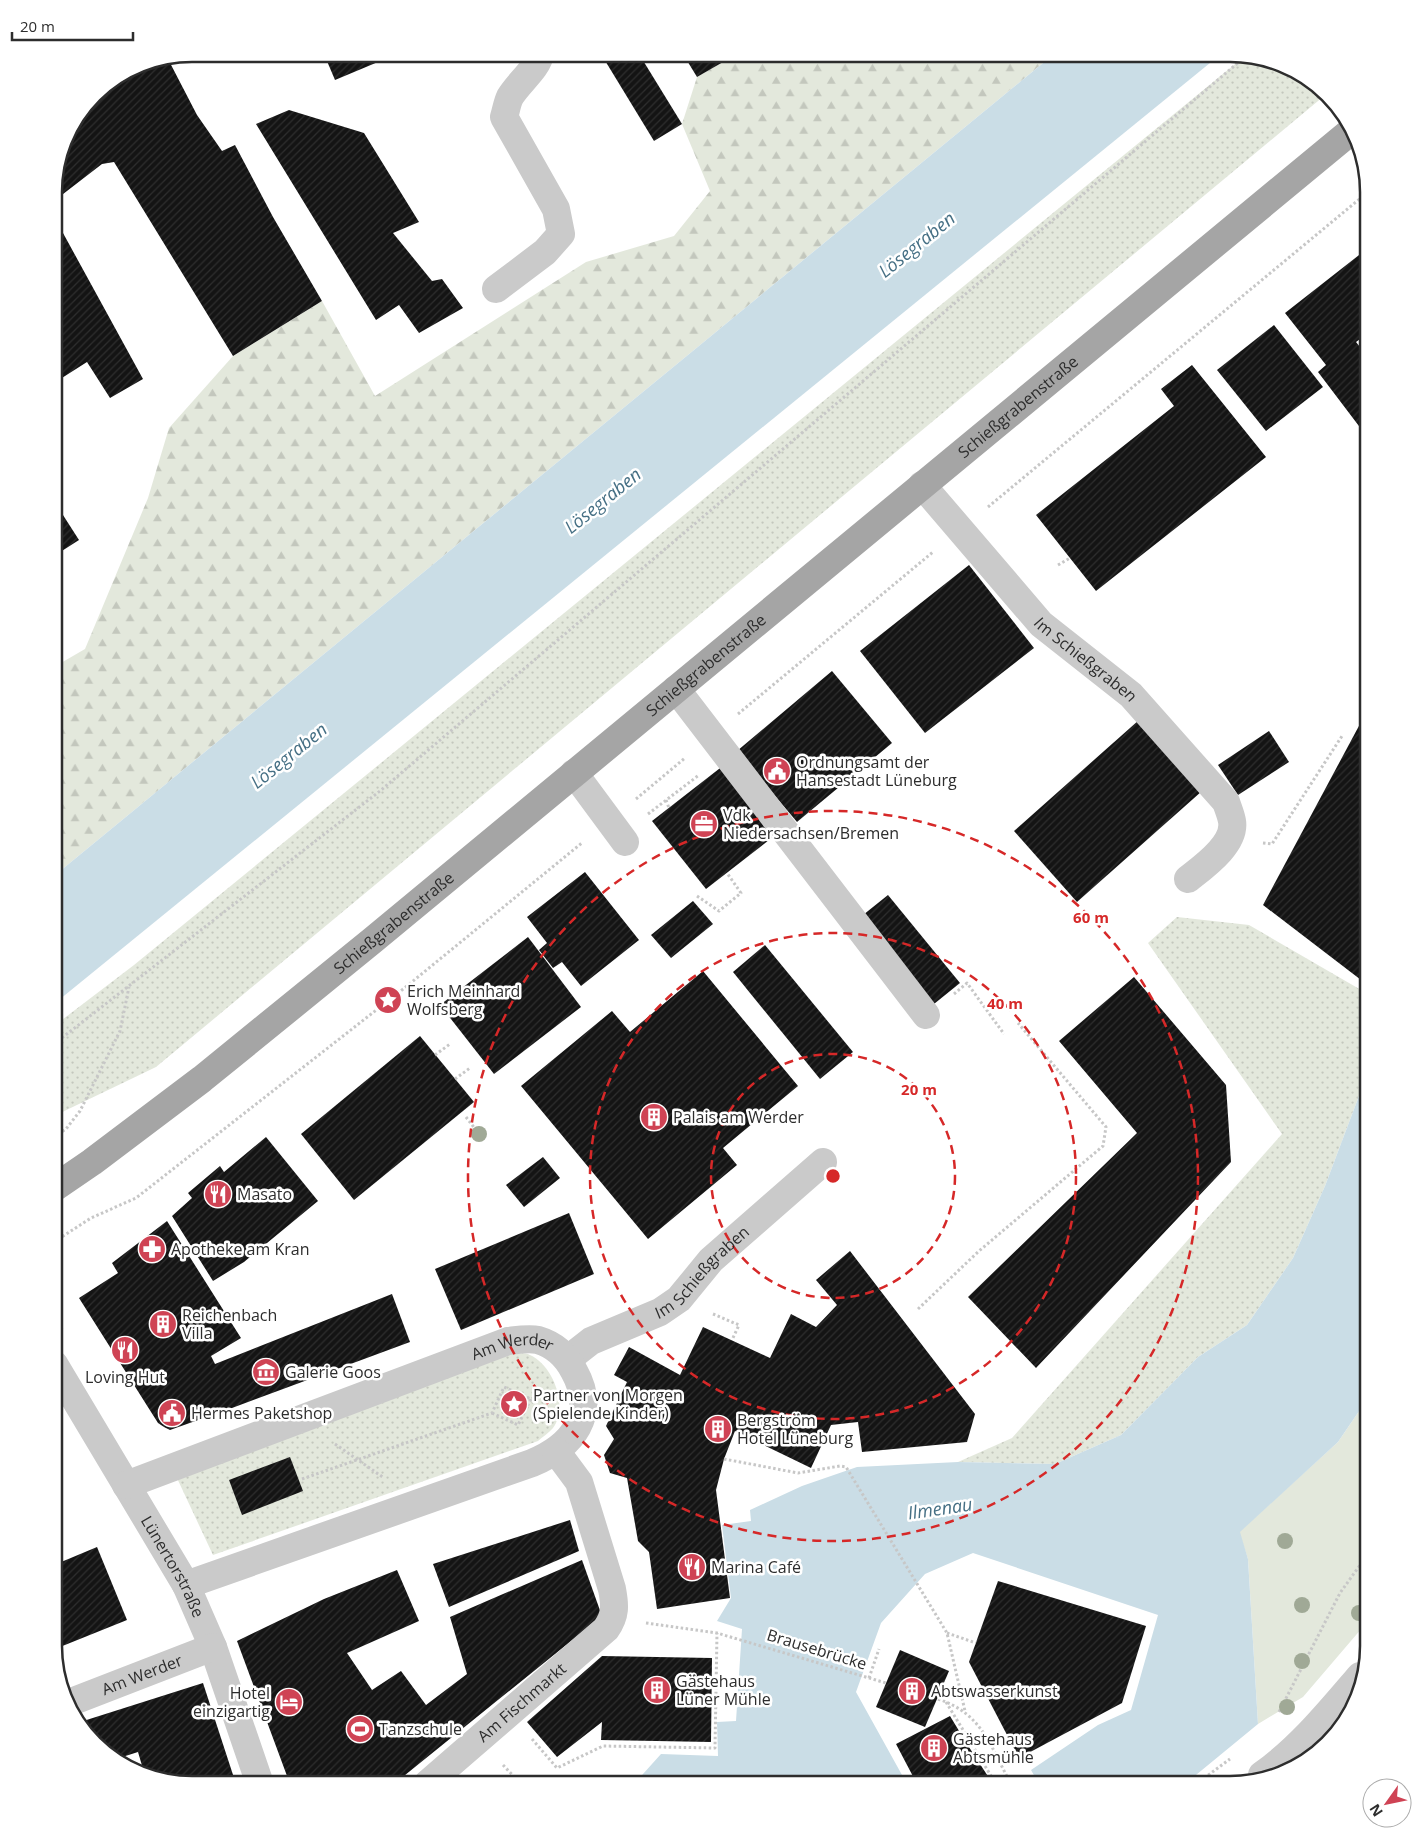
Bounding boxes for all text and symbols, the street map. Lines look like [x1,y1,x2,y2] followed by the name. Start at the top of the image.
[12,10,134,42] scale bar
[20,16,55,36] text: 20 m
[873,206,960,282] water label: Lösegraben
[953,351,1083,463] street label: Schießgrabenstraße
[559,462,646,538] water label: Lösegraben
[641,609,770,721] street label: Schießgrabenstraße
[1029,613,1143,706] street label: Im Schießgraben
[245,717,332,793] water label: Lösegraben
[796,751,957,791] place label: Ordnungsamt der Hansestadt Lüneburg
[762,756,792,786] public building icon: Ordnungsamt der Hansestadt Lüneburg
[723,804,899,844] place label: Vdk Niedersachsen/Bremen
[689,809,719,839] office icon: Vdk Niedersachsen/Bremen
[329,867,458,979] street label: Schießgrabenstraße
[1073,907,1109,927] text: 60 m
[407,980,520,1020] place label: Erich Meinhard Wolfsberg
[373,985,403,1015] place icon: Erich Meinhard Wolfsberg
[987,993,1023,1013] text: 40 m
[901,1079,937,1099] text: 20 m
[639,1102,669,1132] building icon: Palais am Werder
[673,1106,804,1128] place label: Palais am Werder
[824,1167,842,1185] centre of rings
[203,1179,233,1209] restaurant icon: Masato
[237,1183,292,1205] place label: Masato
[651,1221,754,1324] street label: Im Schießgraben
[137,1234,167,1264] pharmacy icon: Apotheke am Kran
[171,1238,309,1260] place label: Apotheke am Kran
[182,1304,277,1344] place label: Reichenbach Villa
[148,1309,178,1339] building icon: Reichenbach Villa
[468,1328,558,1365] street label: Am Werder
[110,1335,140,1365] restaurant icon: Loving Hut
[251,1357,281,1387] museum icon: Galerie Goos
[285,1361,381,1383] place label: Galerie Goos
[85,1366,165,1388] place label: Loving Hut
[533,1384,683,1424] place label: Partner von Morgen (Spielende Kinder)
[499,1389,529,1419] place icon: Partner von Morgen (Spielende Kinder)
[157,1398,187,1428] public building icon: Hermes Paketshop
[191,1402,332,1424] place label: Hermes Paketshop
[737,1409,853,1449] place label: Bergström Hotel Lüneburg
[703,1414,733,1444] building icon: Bergström Hotel Lüneburg
[906,1492,974,1524] water label: Ilmenau
[136,1512,210,1621] street label: Lünertorstraße
[677,1552,707,1582] restaurant icon: Marina Café
[711,1556,801,1578] place label: Marina Café
[764,1623,870,1675] street label: Brausebrücke
[98,1649,186,1700] street label: Am Werder
[472,1657,571,1747] street label: Am Fischmarkt
[676,1670,771,1710] place label: Gästehaus Lüner Mühle
[642,1675,672,1705] building icon: Gästehaus Lüner Mühle
[897,1676,927,1706] building icon: Abtswasserkunst
[931,1680,1058,1702] place label: Abtswasserkunst
[193,1682,270,1722] place label: Hotel einzigartig
[274,1687,304,1717] hotel icon: Hotel einzigartig
[345,1714,375,1744] sports icon: Tanzschule
[379,1718,462,1740] place label: Tanzschule
[953,1728,1034,1768] place label: Gästehaus Abtsmühle
[919,1733,949,1763] building icon: Gästehaus Abtsmühle
[1362,1778,1412,1828] north arrow
[1365,1800,1387,1820] text: N

